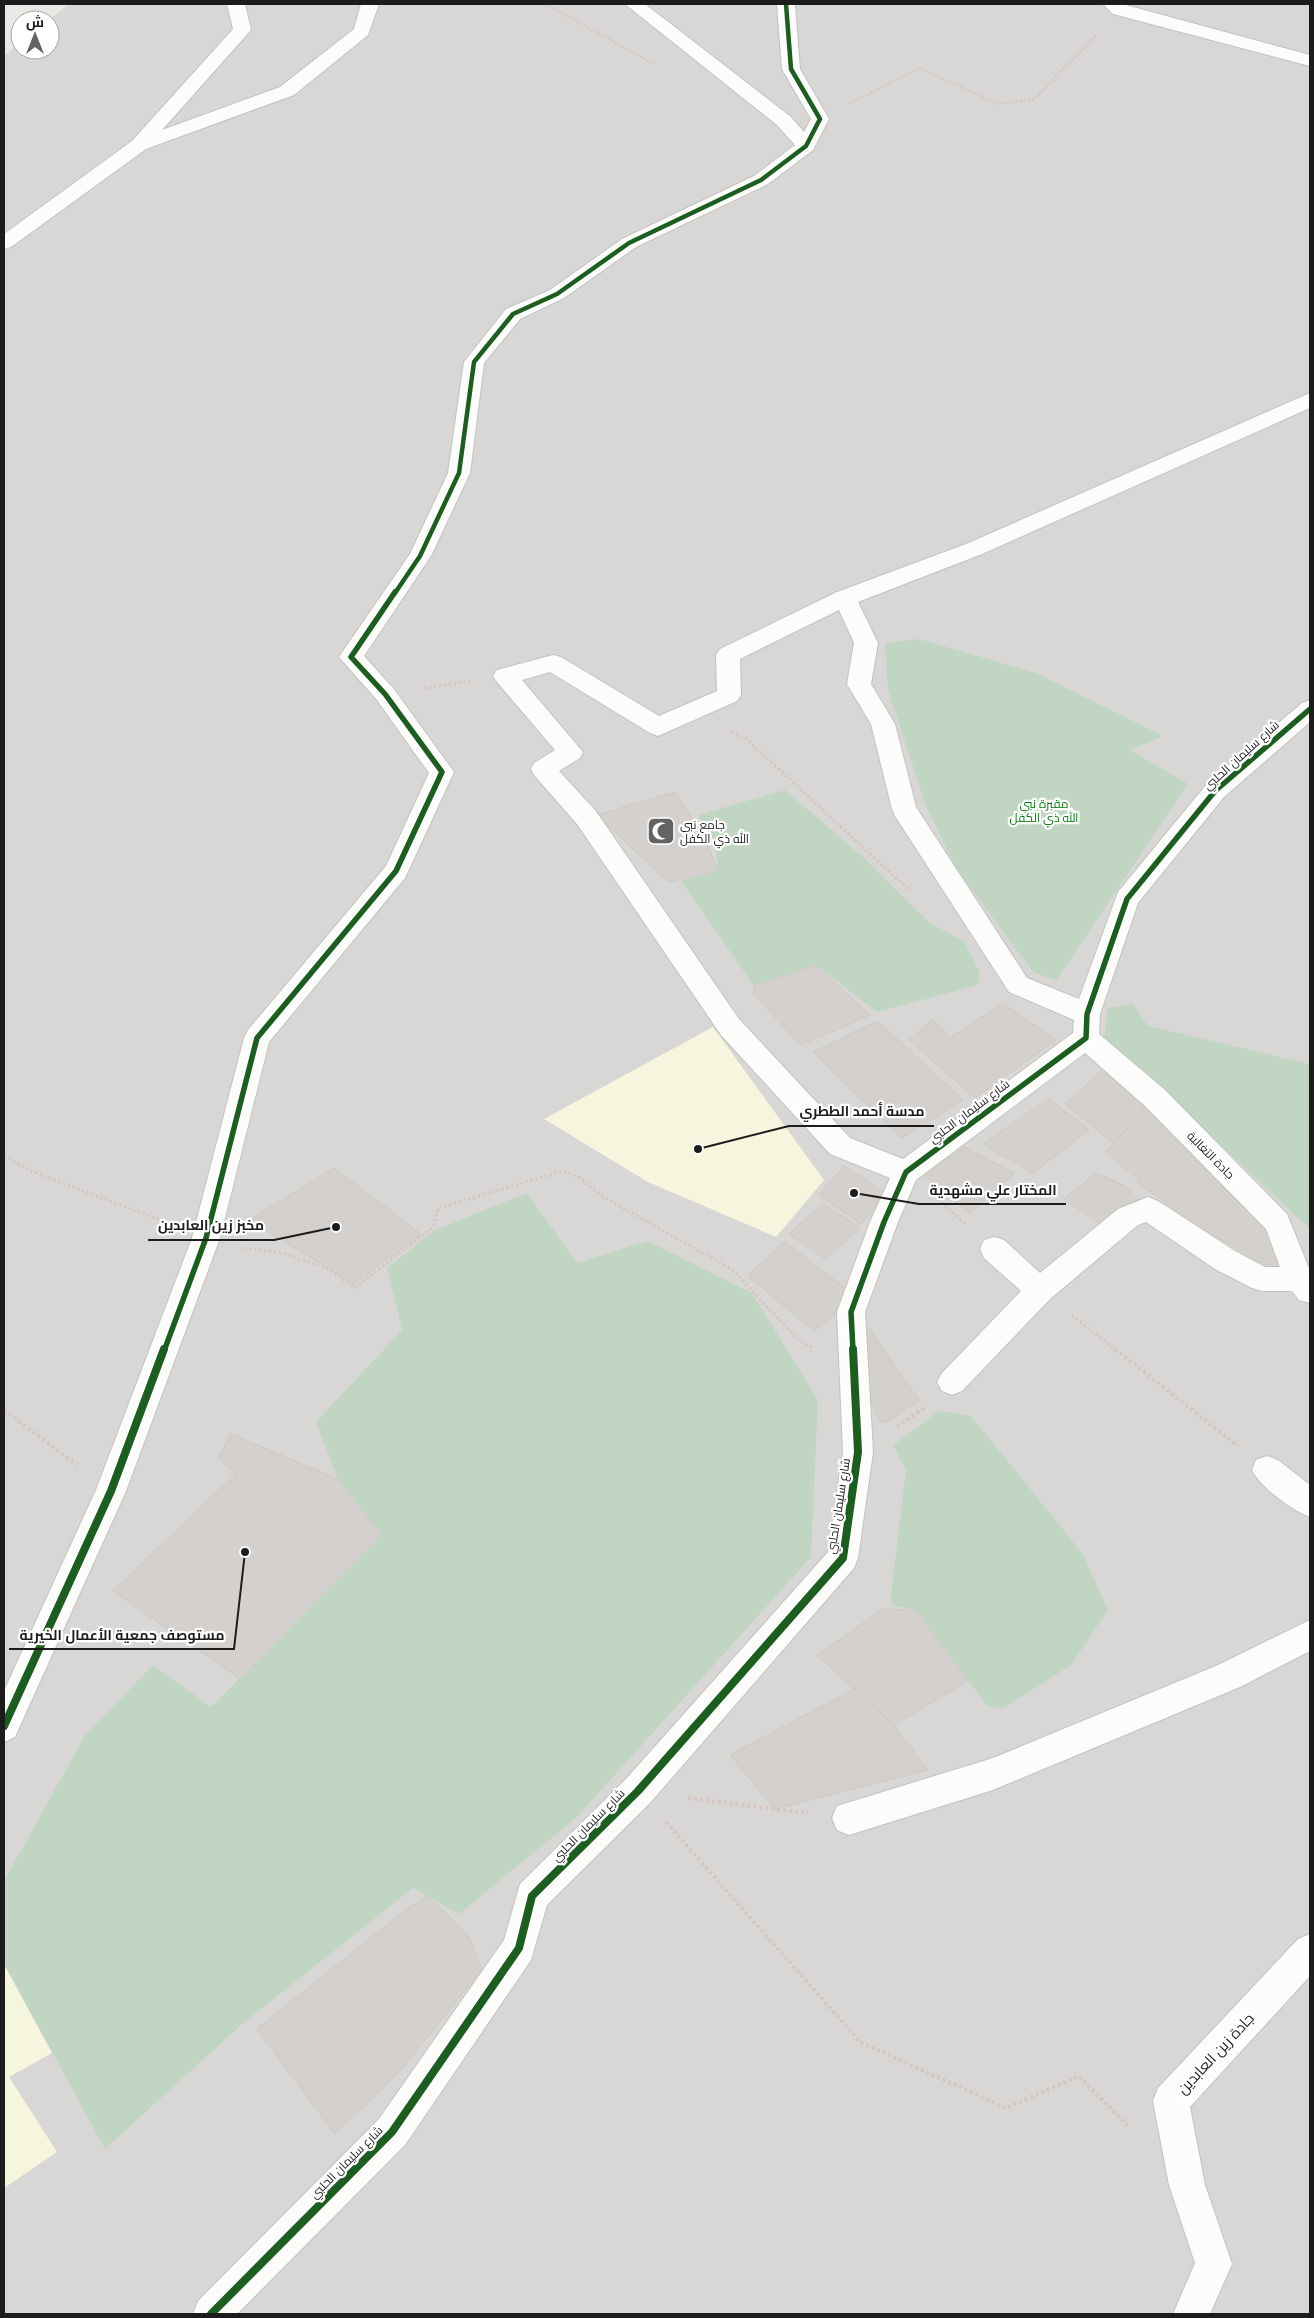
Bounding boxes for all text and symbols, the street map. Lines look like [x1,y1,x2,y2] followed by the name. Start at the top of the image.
[10,10,60,60] north arrow
[26,13,44,31] text: ش
[1200,717,1284,795] street label: شارع سليمان الحلبي
[1010,796,1078,828] park label: مقبرة نبي الله ذي الكفل
[646,816,676,846] mosque icon: جامع نبي الله ذي الكفل
[680,817,749,849] place label: جامع نبي الله ذي الكفل
[926,1076,1014,1149] street label: شارع سليمان الحلبي
[789,1097,934,1126] callout: مدسة أحمد الططري
[800,1102,924,1122] text: مدسة أحمد الططري
[1184,1128,1238,1182] street label: جادة التغالبة
[919,1175,1066,1204] callout: المختار علي مشهدية
[929,1181,1057,1202] text: المختار علي مشهدية
[148,1211,274,1240] callout: مخبز زين العابدين
[158,1216,264,1234] text: مخبز زين العابدين
[823,1457,856,1555] street label: شارع سليمان الحلبي
[9,1620,234,1649] callout: مستوصف جمعية الأعمال الخيرية
[20,1626,224,1644] text: مستوصف جمعية الأعمال الخيرية
[548,1785,630,1867] street label: شارع سليمان الحلبي
[1173,2009,1259,2099] street label: جادة زين العابدين
[306,2122,388,2204] street label: شارع سليمان الحلبي

